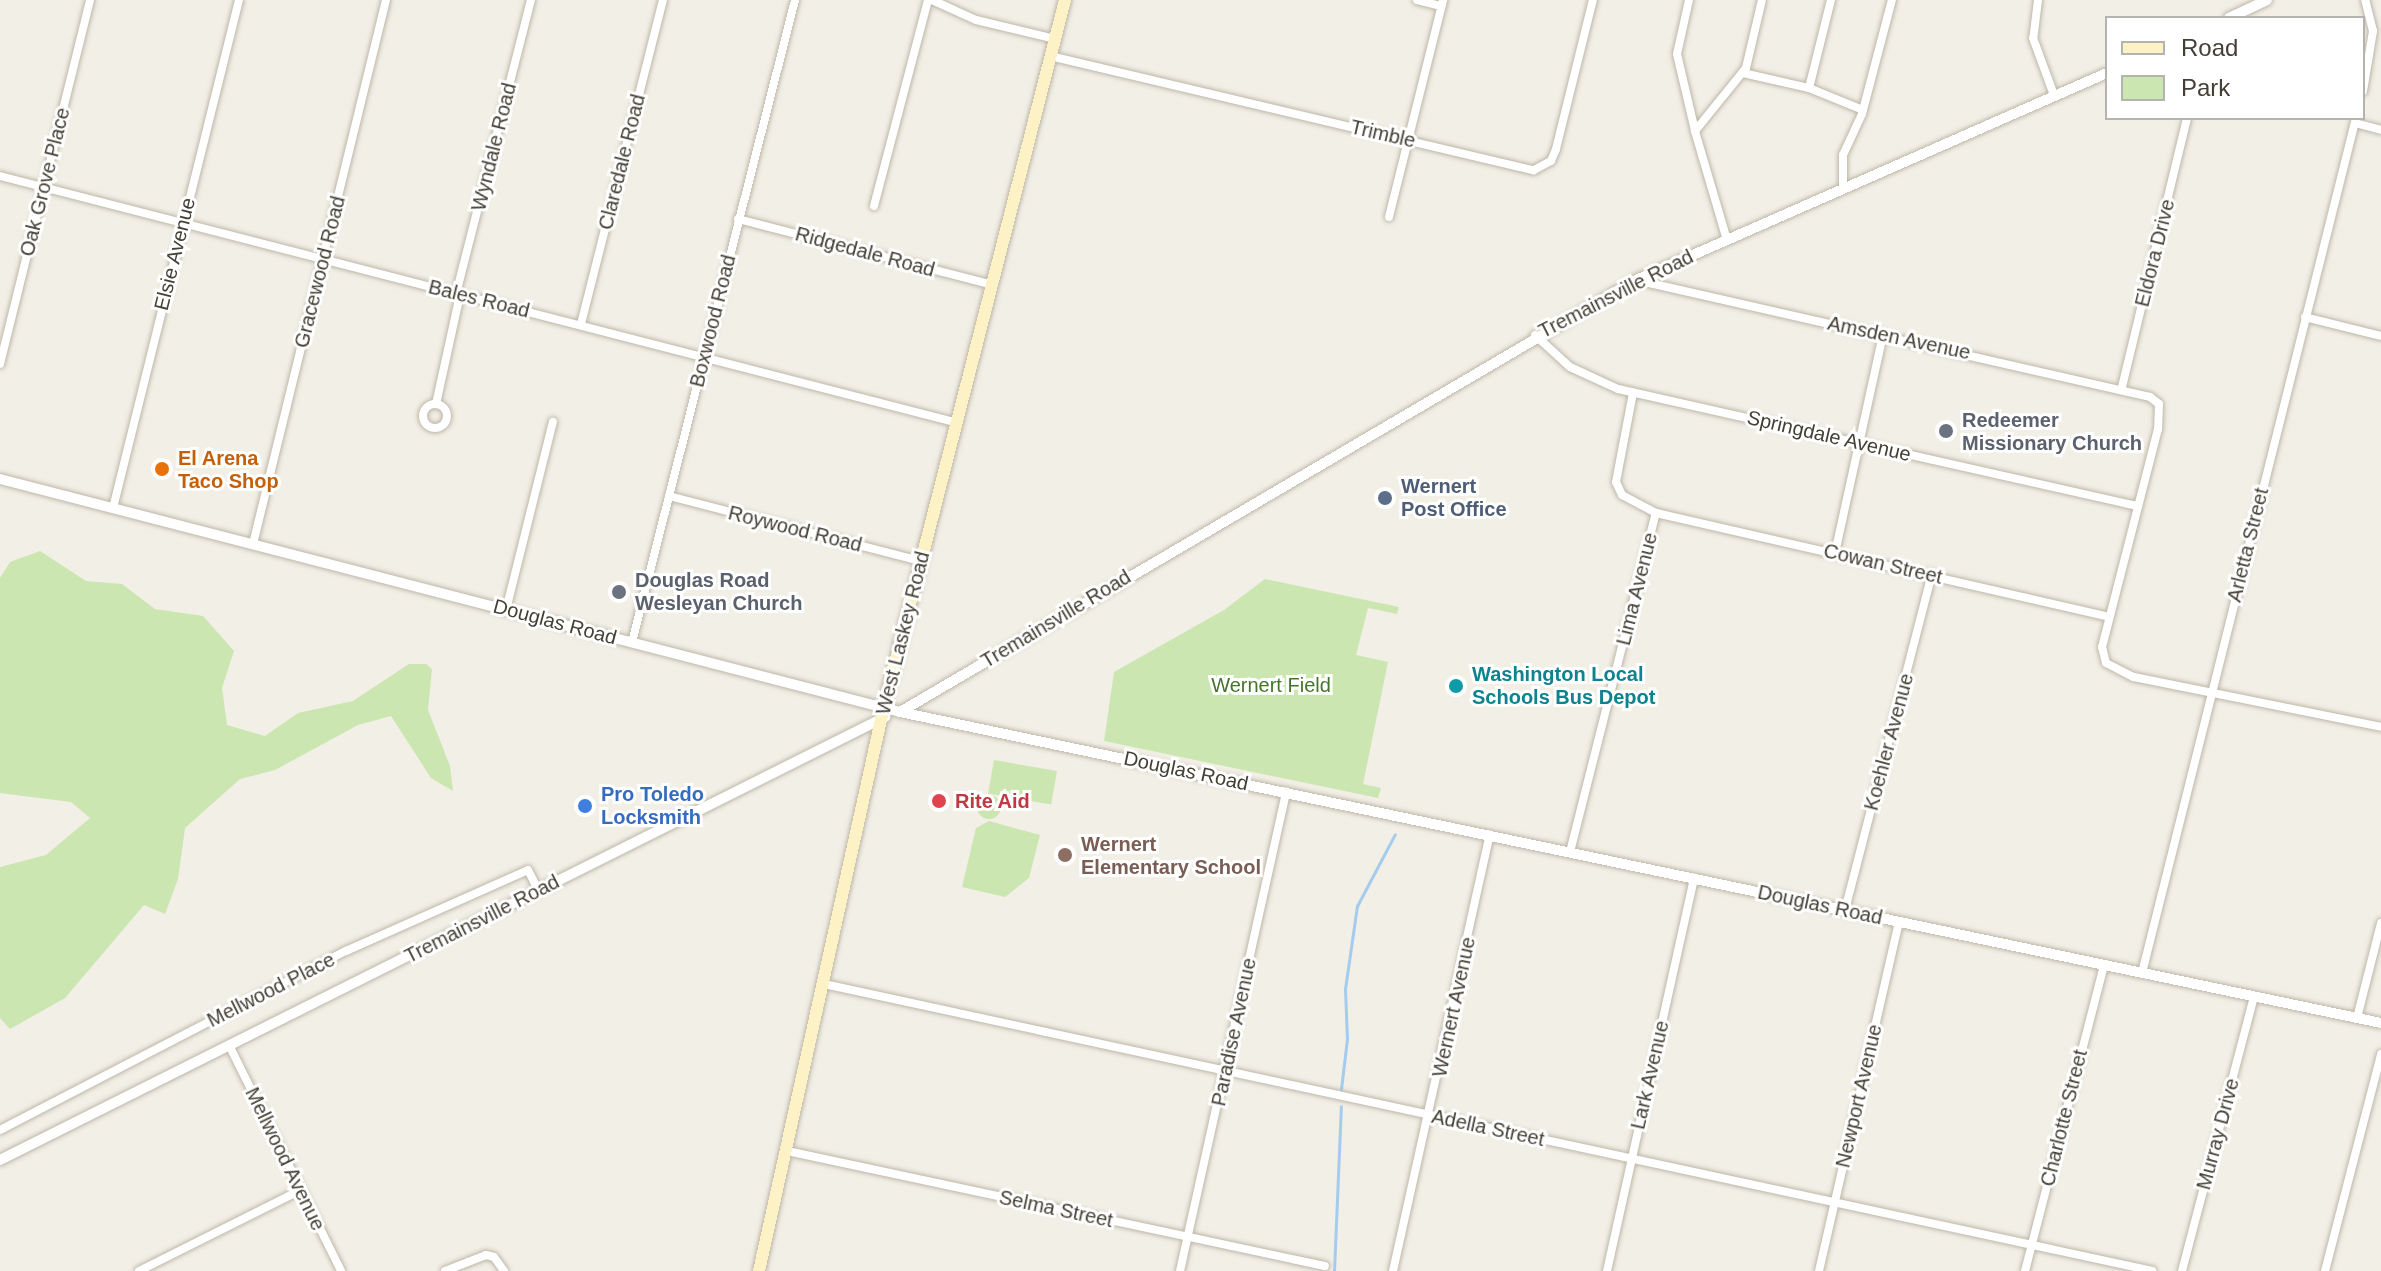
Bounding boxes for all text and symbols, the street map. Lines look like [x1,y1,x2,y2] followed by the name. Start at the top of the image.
[2105,16,2365,120] legend
[2181,34,2238,61] text: Road
[2181,74,2230,101] text: Park
[467,81,521,213] street label: Wyndale Road
[594,92,650,232] street label: Claredale Road
[15,105,75,259] street label: Oak Grove Place
[1348,115,1418,153] street label: Trimble
[290,194,350,350] street label: Gracewood Road
[149,195,201,313] street label: Elsie Avenue
[2130,197,2180,309] street label: Eldora Drive
[793,222,937,282] street label: Ridgedale Road
[1535,245,1697,343] street label: Tremainsville Road
[685,252,741,390] street label: Boxwood Road
[426,275,532,323] street label: Bales Road
[1825,311,1973,365] street label: Amsden Avenue
[1744,405,1914,467] street label: Springdale Avenue
[1962,408,2142,455] place label: Redeemer Missionary Church
[1937,422,1955,440] marker: Redeemer Missionary Church
[178,446,279,493] place label: El Arena Taco Shop
[153,460,171,478] marker: El Arena Taco Shop
[1401,474,1507,521] place label: Wernert Post Office
[2222,485,2274,605] street label: Arletta Street
[1376,489,1394,507] marker: Wernert Post Office
[726,501,864,557] street label: Roywood Road
[1611,530,1663,648] street label: Lima Avenue
[1821,539,1945,589] street label: Cowan Street
[871,549,935,717] street label: West Laskey Road
[977,565,1135,673] street label: Tremainsville Road
[635,568,802,615] place label: Douglas Road Wesleyan Church
[610,583,628,601] marker: Douglas Road Wesleyan Church
[491,594,619,650] street label: Douglas Road
[1472,662,1655,709] place label: Washington Local Schools Bus Depot
[1859,670,1919,814] street label: Koehler Avenue
[1211,673,1331,697] park label: Wernert Field
[1447,677,1465,695] marker: Washington Local Schools Bus Depot
[1122,746,1250,796] street label: Douglas Road
[601,782,704,829] place label: Pro Toledo Locksmith
[955,789,1031,813] place label: Rite Aid
[930,792,948,810] marker: Rite Aid
[576,797,594,815] marker: Pro Toledo Locksmith
[1081,832,1261,879] place label: Wernert Elementary School
[1056,846,1074,864] marker: Wernert Elementary School
[401,870,563,968] street label: Tremainsville Road
[1756,880,1884,930] street label: Douglas Road
[1427,934,1481,1080] street label: Wernert Avenue
[203,948,339,1032] street label: Mellwood Place
[1206,955,1262,1109] street label: Paradise Avenue
[1626,1018,1674,1132] street label: Lark Avenue
[1831,1021,1887,1171] street label: Newport Avenue
[2035,1047,2093,1189] street label: Charlotte Street
[2192,1076,2244,1192] street label: Murray Drive
[240,1083,330,1235] street label: Mellwood Avenue
[1430,1104,1546,1152] street label: Adella Street
[997,1185,1115,1233] street label: Selma Street

